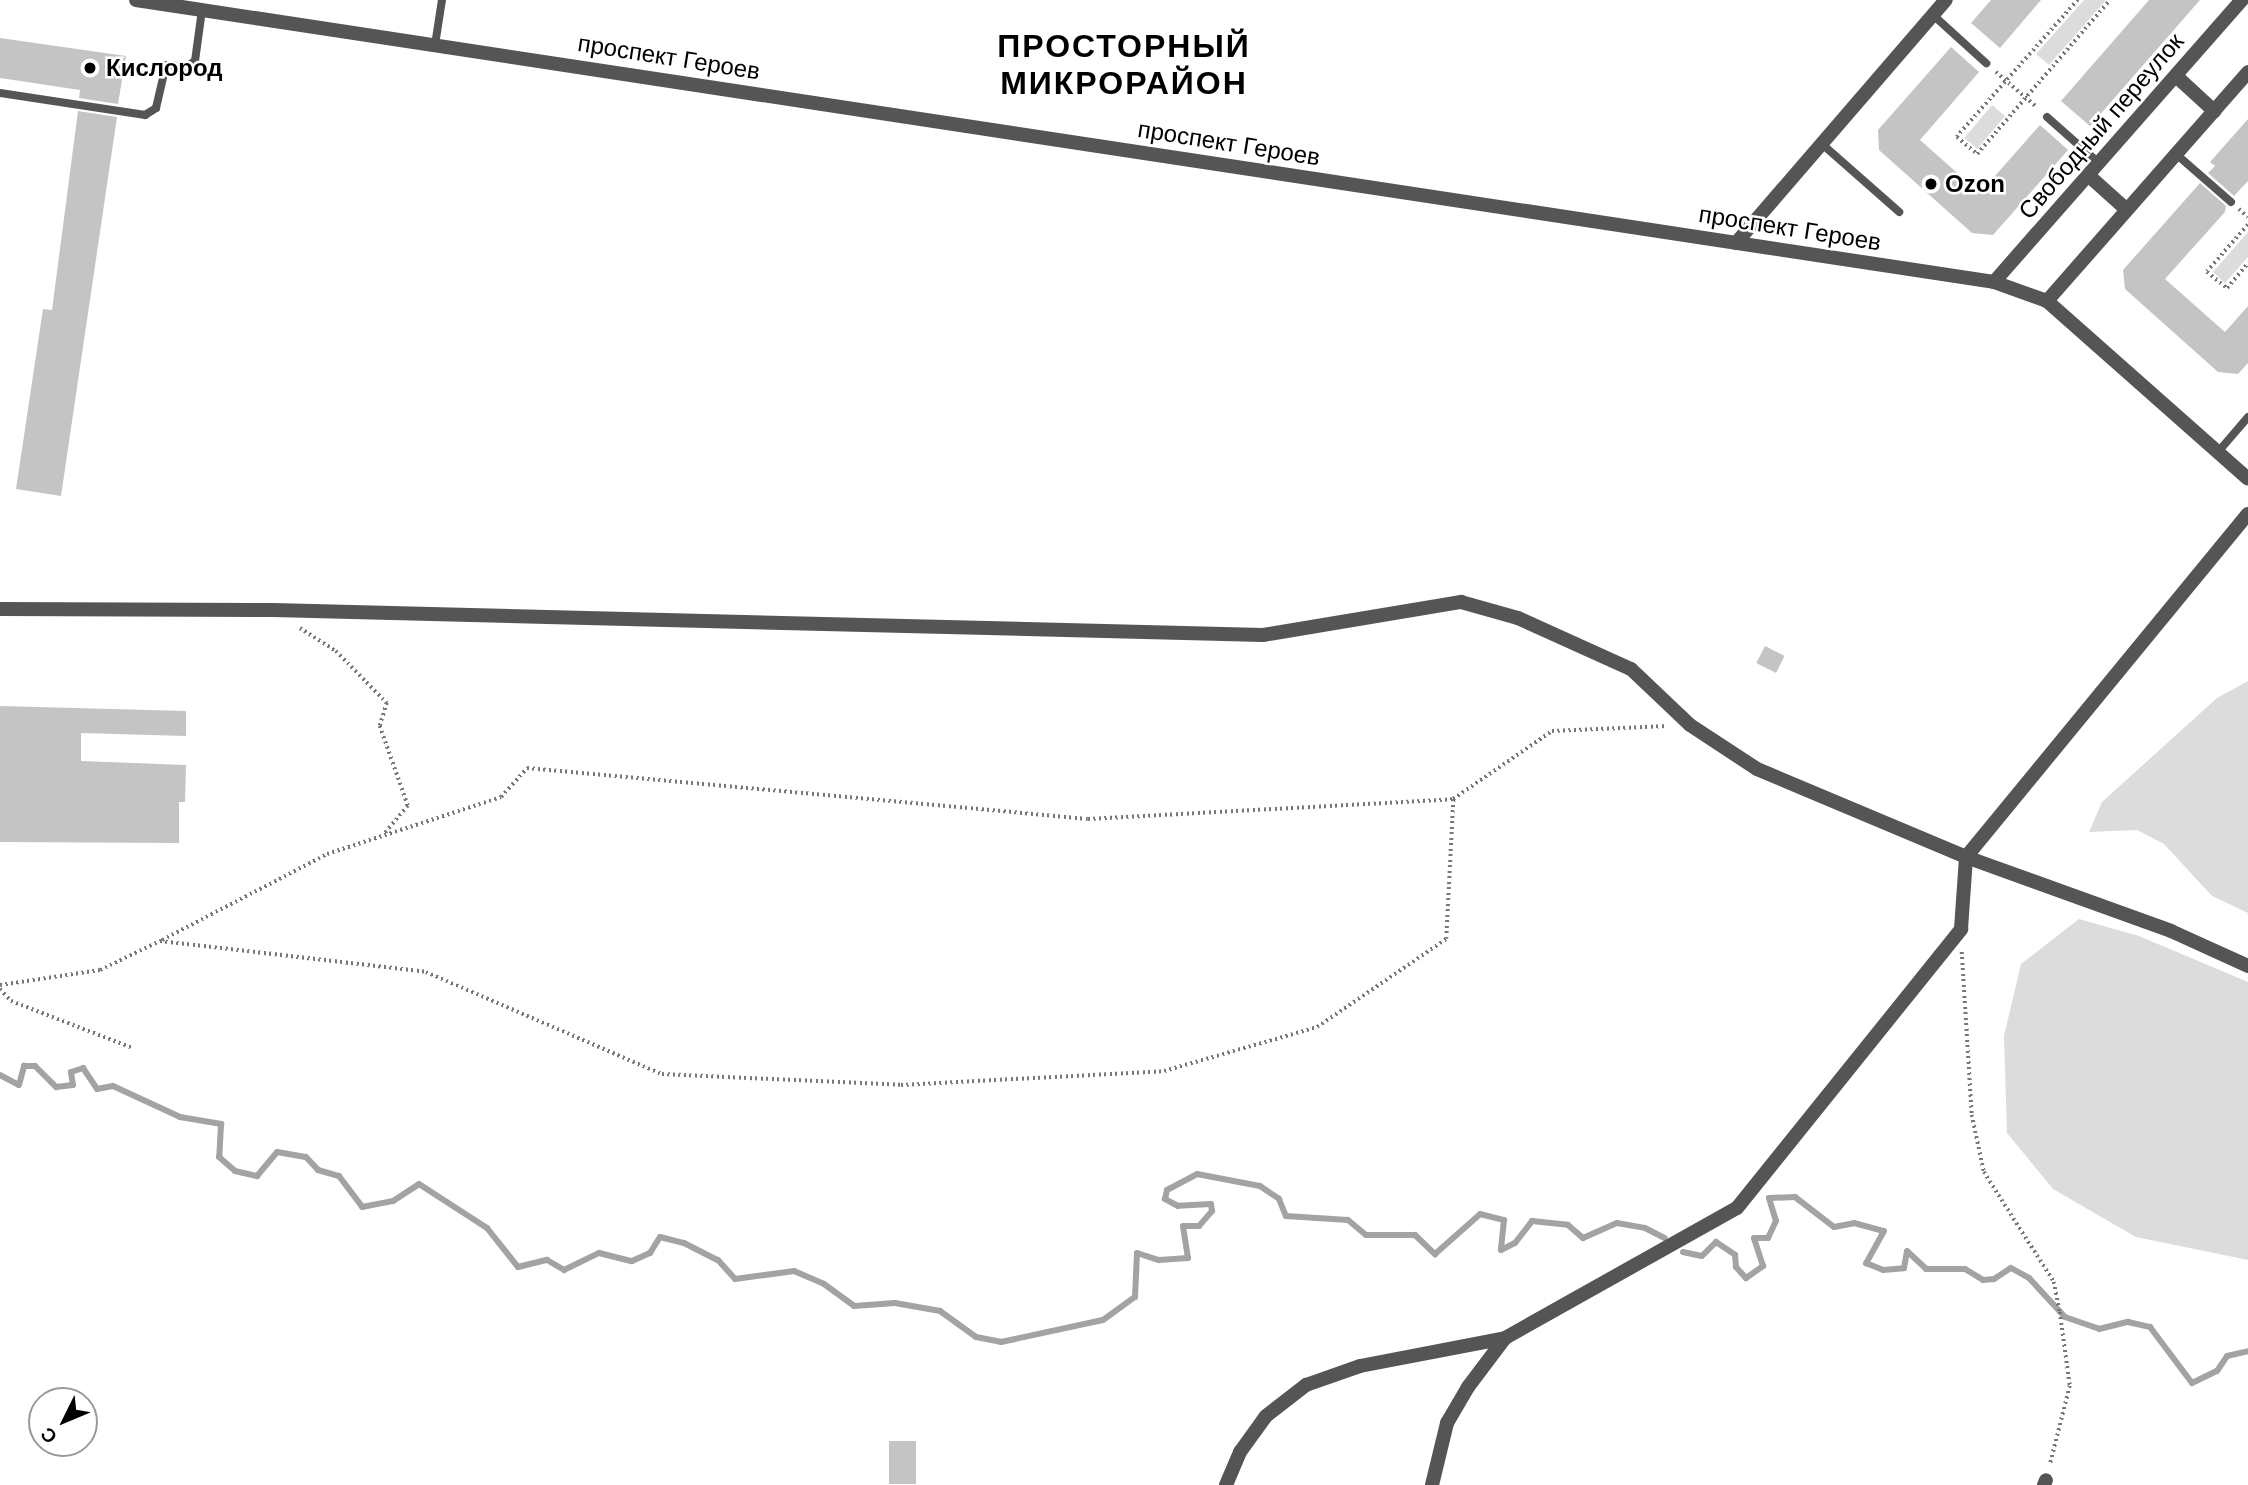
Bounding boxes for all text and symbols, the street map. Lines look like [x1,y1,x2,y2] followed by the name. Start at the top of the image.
[2012,27,2190,225] street label: Свободный переулок
[576,28,762,86] street label: проспект Героев
[998,28,1250,103] district label: ПРОСТОРНЫЙ МИКРОРАЙОН
[106,54,223,82] place label: Кислород
[80,58,100,78] marker: Кислород
[1136,114,1322,172] street label: проспект Героев
[1945,170,2005,198] place label: Ozon
[1923,176,1939,192] marker: Ozon
[1697,199,1883,257] street label: проспект Героев
[28,1387,98,1457] north arrow
[36,1423,61,1447] text: С

